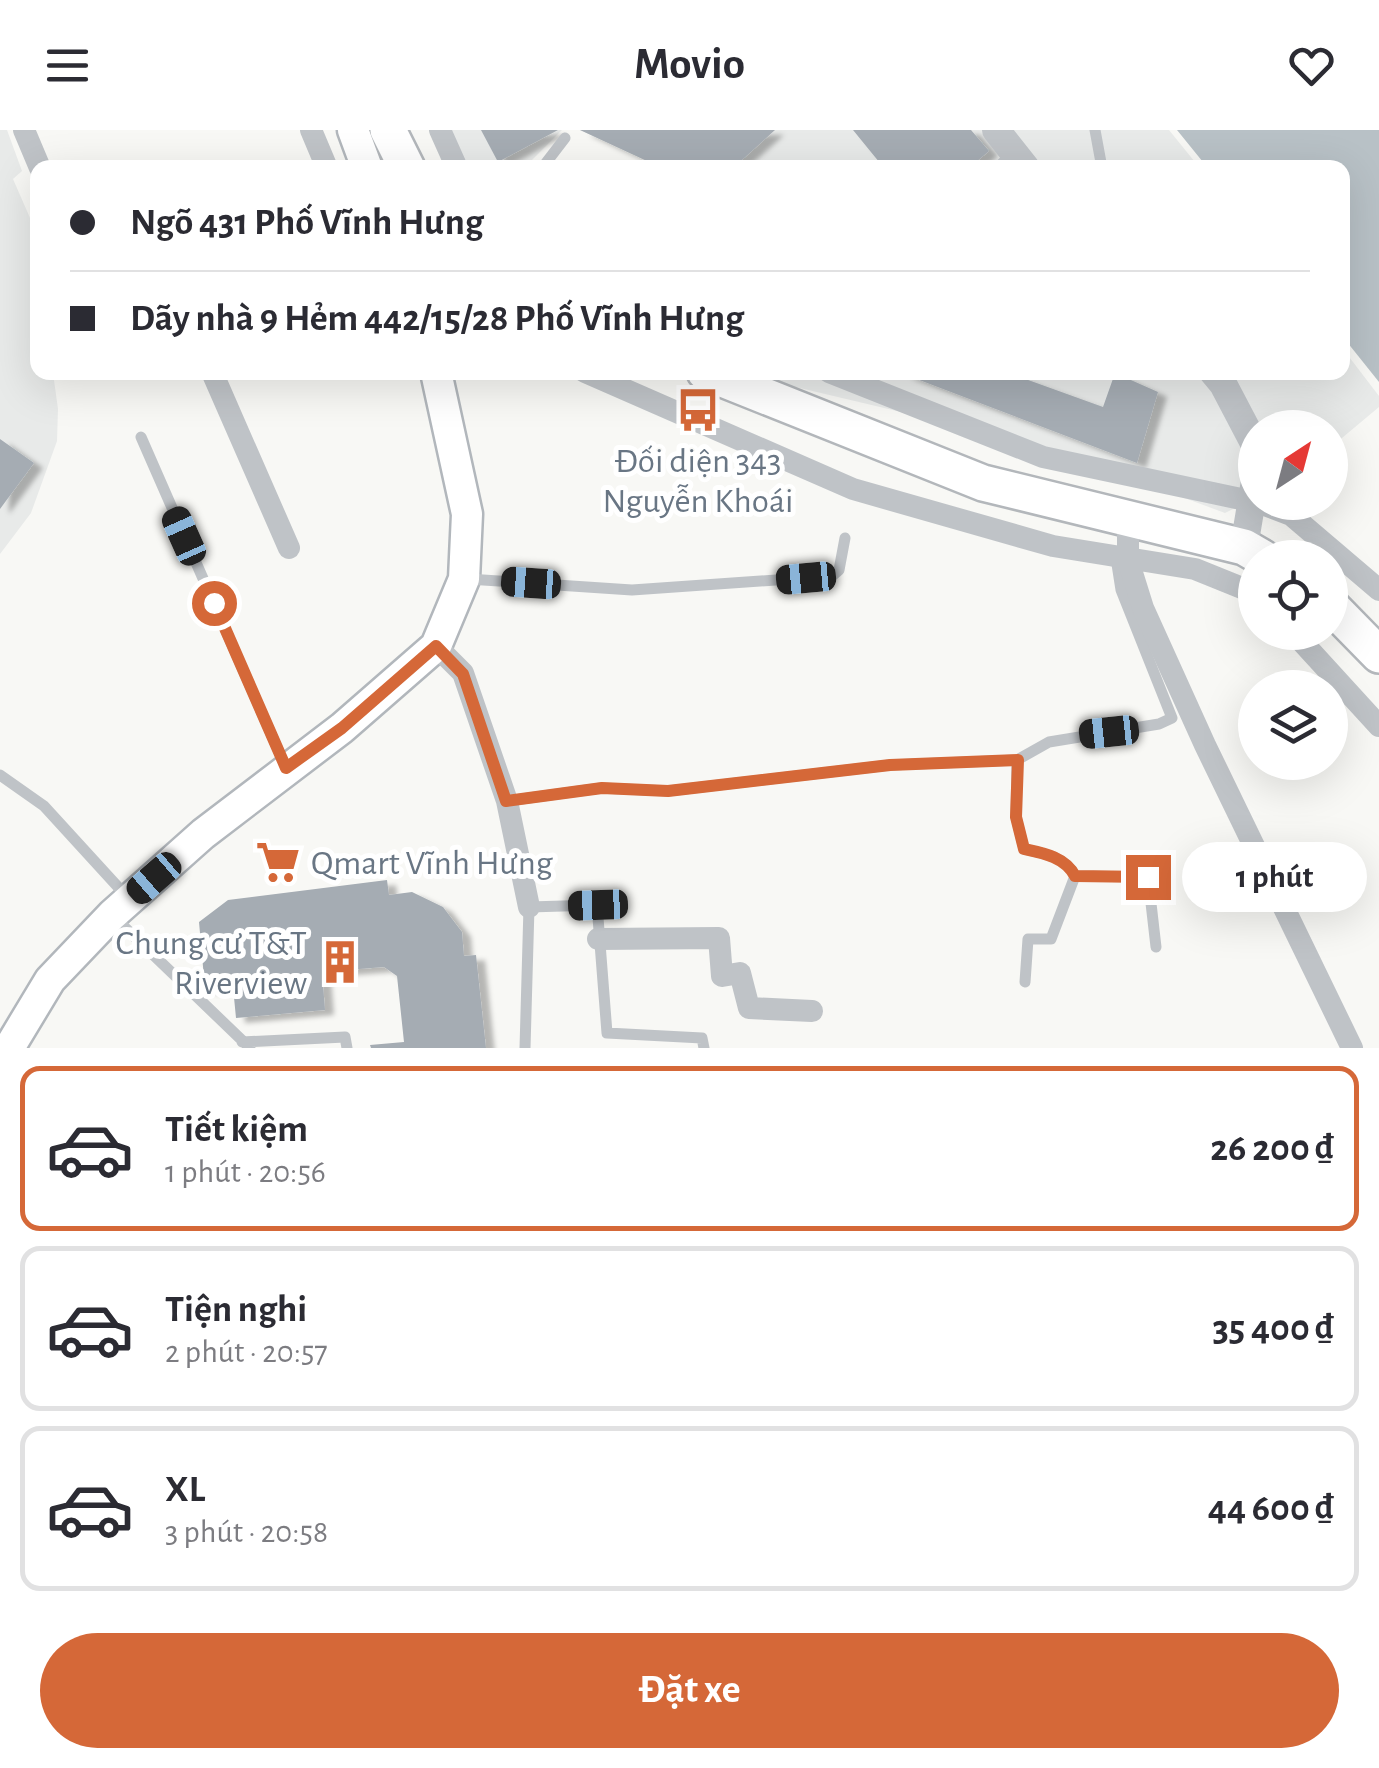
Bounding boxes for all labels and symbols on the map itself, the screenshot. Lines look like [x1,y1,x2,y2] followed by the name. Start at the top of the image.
[674,386,722,434] bus stop icon: Đối diện 343 Nguyễn Khoái
[1238,410,1348,520] north arrow
[602,444,794,519] place label: Đối diện 343 Nguyễn Khoái
[158,502,210,570] car
[775,560,837,596] car
[500,566,562,600] car
[192,581,237,626] route start
[1078,714,1140,750] car
[254,838,302,886] supermarket icon: Qmart Vĩnh Hưng
[1183,842,1368,912] callout: 1 phút
[311,846,553,881] place label: Qmart Vĩnh Hưng
[122,847,186,909] car
[1126,855,1171,900] route end
[567,889,629,921] car
[116,926,307,1001] place label: Chung cư T&T Riverview
[316,938,364,986] building icon: Chung cư T&T Riverview

